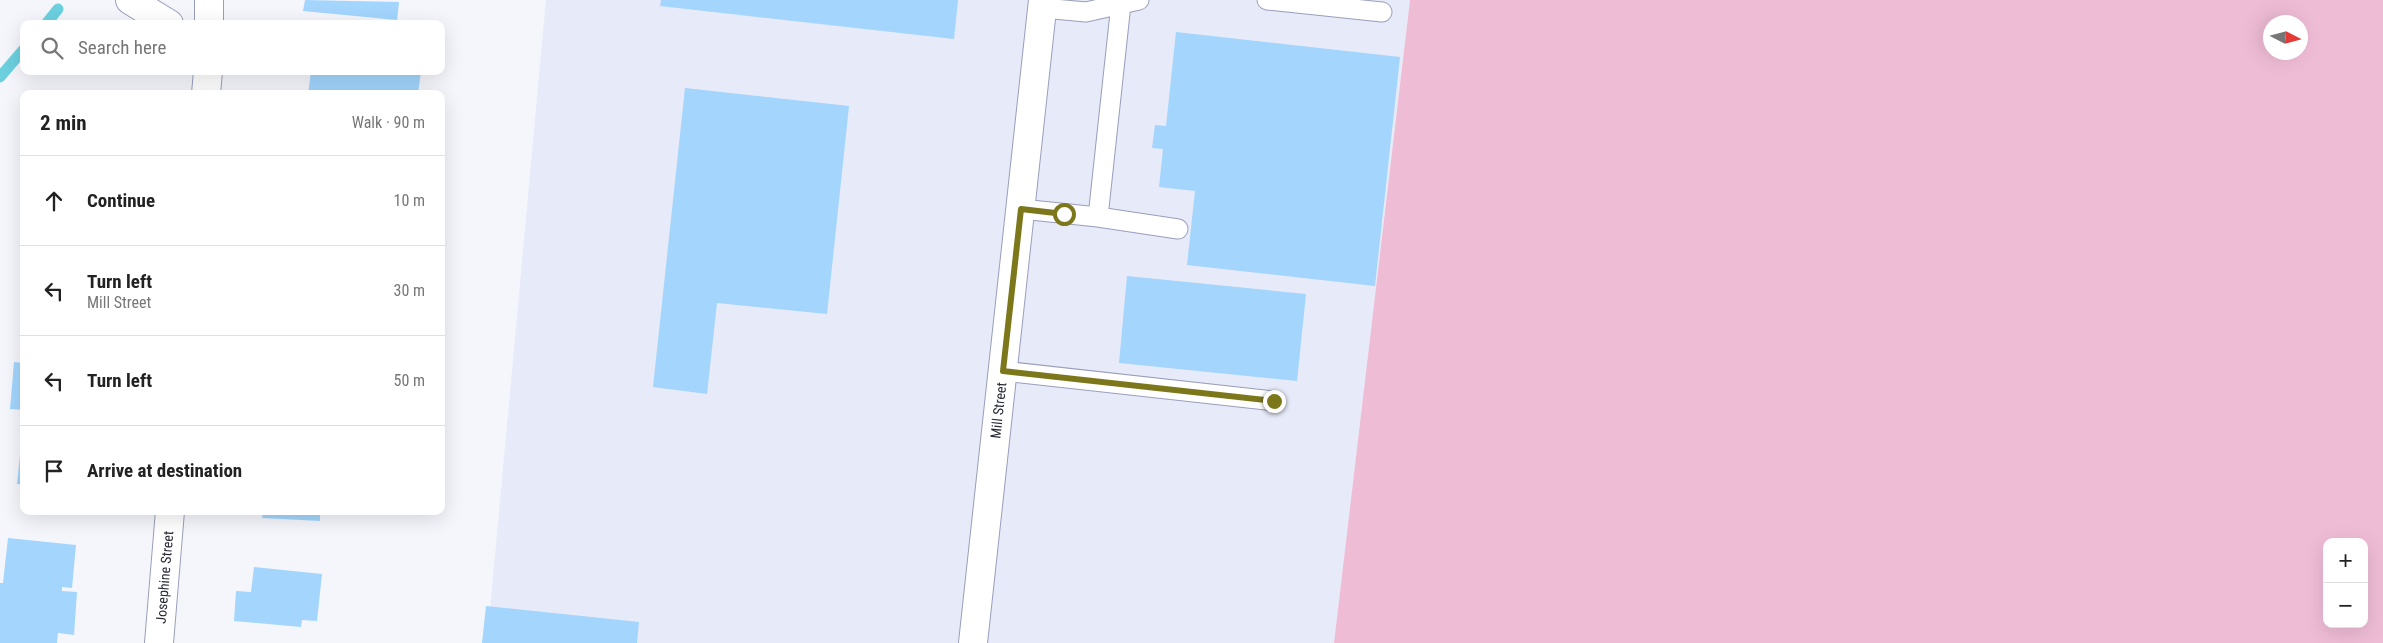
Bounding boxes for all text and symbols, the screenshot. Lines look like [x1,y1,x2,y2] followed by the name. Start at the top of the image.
[2263,15,2308,60] north arrow
[20,20,445,75] search box
[38,34,66,62] icon: search
[78,36,166,59] text: Search here
[40,111,87,135] text: 2 min
[352,113,425,132] text: Walk · 90 m
[40,187,68,215] icon: ahead
[87,189,155,212] text: Continue
[393,191,425,210] text: 10 m
[1053,203,1076,226] route start
[87,270,152,293] text: Turn left
[40,277,68,305] icon: left
[393,281,425,300] text: 30 m
[87,293,151,312] text: Mill Street
[40,367,68,395] icon: left
[87,369,152,392] text: Turn left
[393,371,425,390] text: 50 m
[987,382,1009,439] street label: Mill Street
[1263,390,1286,413] route end
[40,457,68,485] icon: arrive
[87,459,242,482] text: Arrive at destination
[153,530,176,624] street label: Josephine Street
[2323,538,2368,628] map controls
[2323,538,2368,583] button: +
[2323,583,2368,628] button: −

